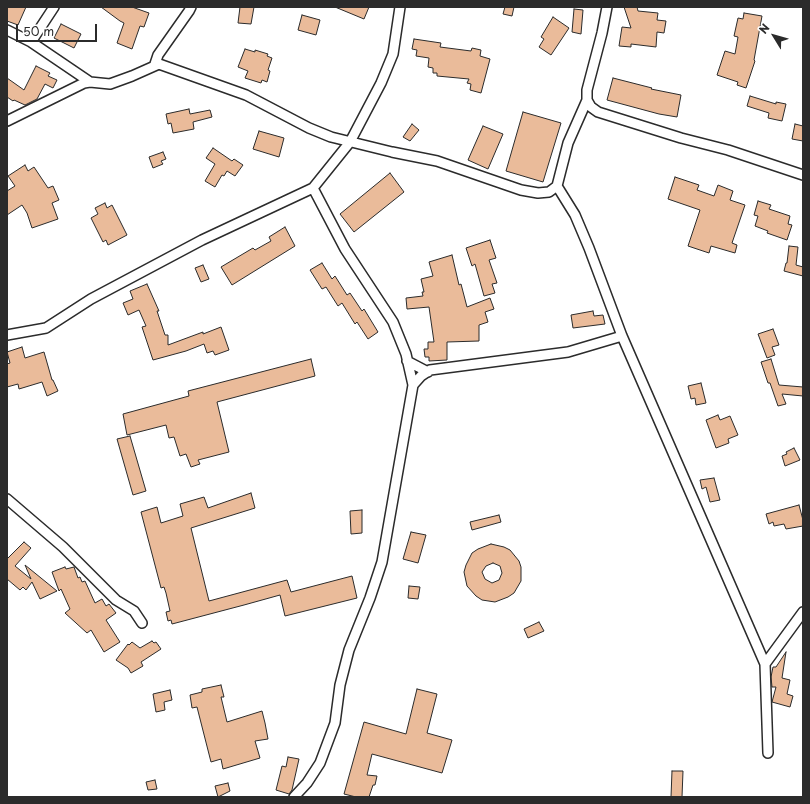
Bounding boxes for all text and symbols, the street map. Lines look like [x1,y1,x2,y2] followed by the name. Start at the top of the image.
[18,16,99,42] scale bar
[754,16,794,56] north arrow
[755,20,773,37] text: N
[23,22,54,40] text: 50 m

